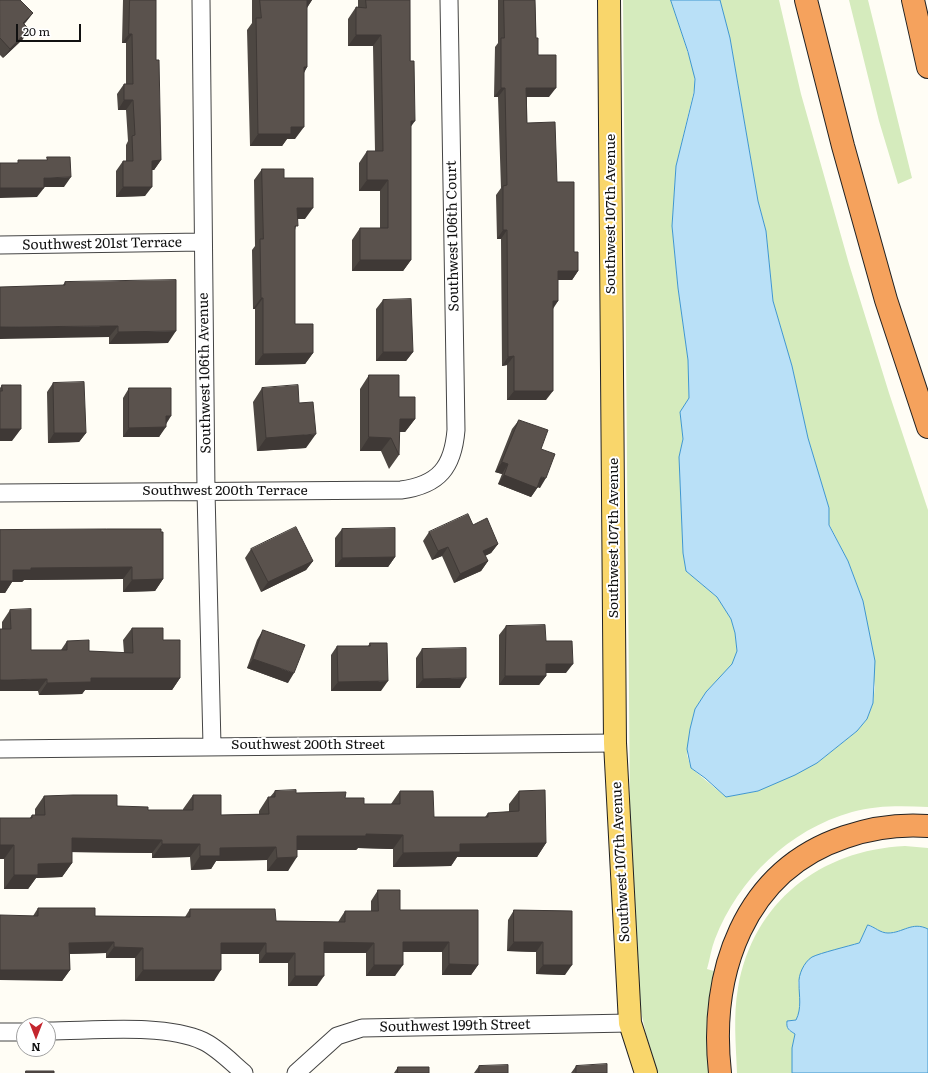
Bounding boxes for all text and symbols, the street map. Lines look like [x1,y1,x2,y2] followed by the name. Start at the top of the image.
[18,16,83,42] scale bar
[23,22,50,40] text: 20 m
[603,134,619,294] street label: Southwest 107th Avenue
[443,160,463,312] street label: Southwest 106th Court
[22,234,182,254] street label: Southwest 201st Terrace
[195,292,215,454] street label: Southwest 106th Avenue
[606,458,622,618] street label: Southwest 107th Avenue
[142,483,308,499] street label: Southwest 200th Terrace
[231,737,385,753] street label: Southwest 200th Street
[608,781,634,943] street label: Southwest 107th Avenue
[379,1016,531,1036] street label: Southwest 199th Street
[16,1017,56,1057] north arrow
[31,1040,41,1056] text: N

